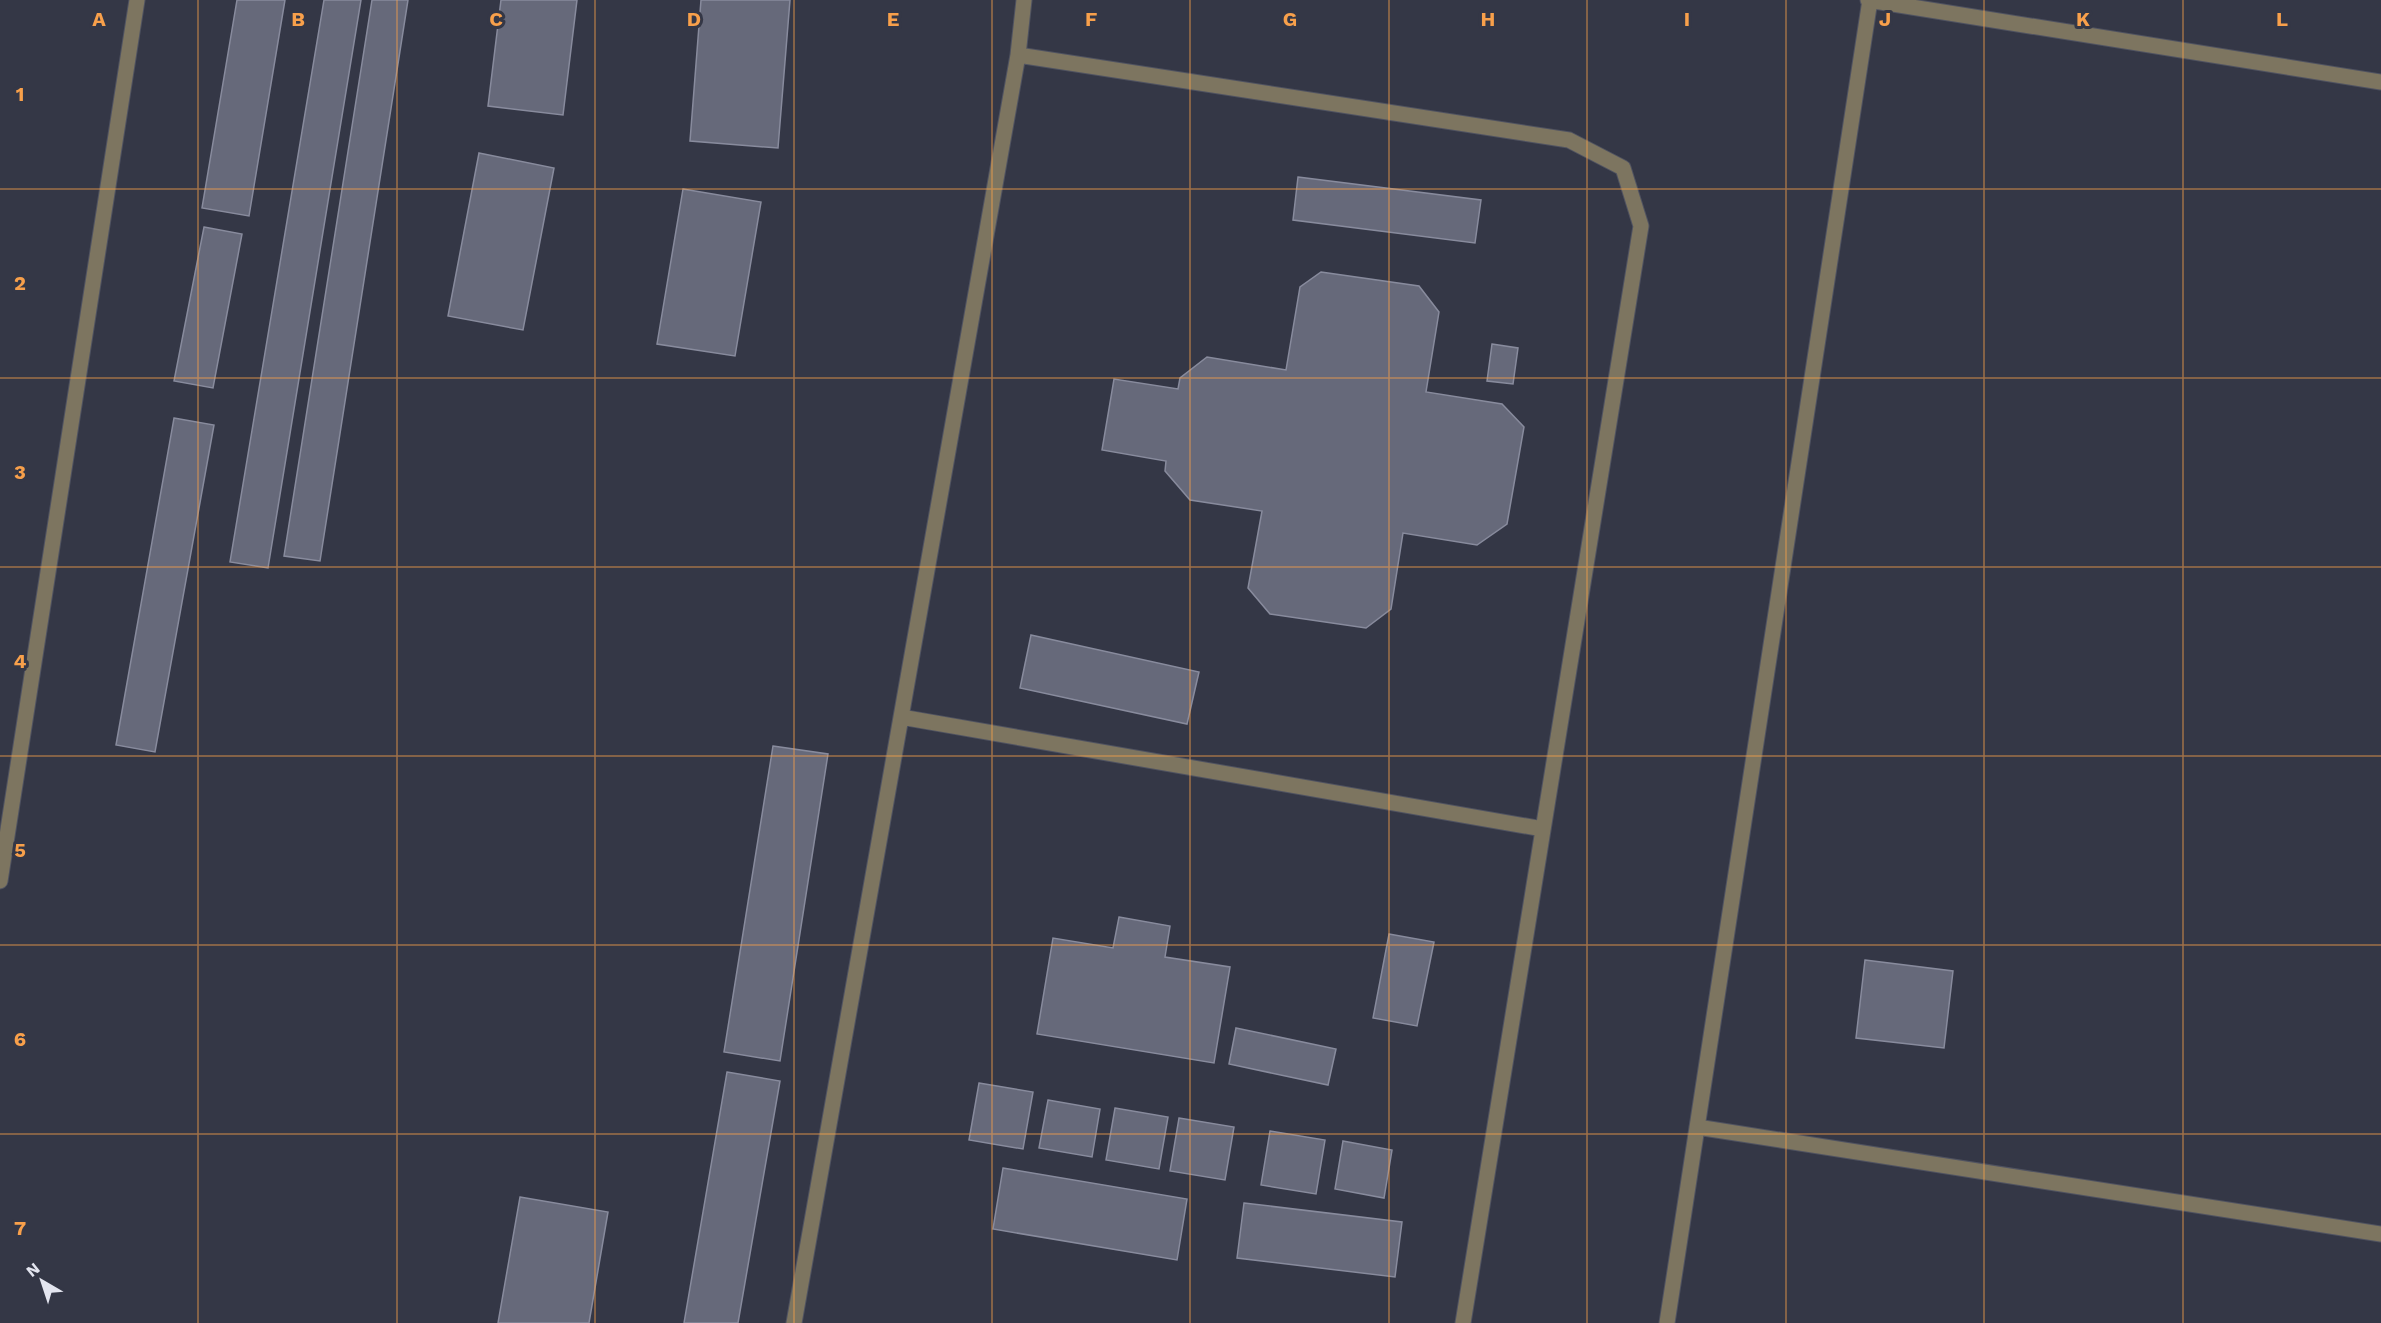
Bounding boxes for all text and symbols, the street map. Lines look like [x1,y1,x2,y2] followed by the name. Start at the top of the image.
[92,7,106,31] text: A
[291,7,305,31] text: B
[489,7,503,31] text: C
[687,7,701,31] text: D
[887,7,899,31] text: E
[1085,7,1097,31] text: F
[1283,7,1297,31] text: G
[1481,7,1495,31] text: H
[1684,7,1690,31] text: I
[1879,7,1891,31] text: J
[2076,7,2090,31] text: K
[2276,7,2288,31] text: L
[16,82,24,106] text: 1
[14,271,26,295] text: 2
[14,460,26,484] text: 3
[14,649,27,673] text: 4
[14,838,26,862] text: 5
[14,1027,26,1051] text: 6
[14,1216,26,1240] text: 7
[12,1251,72,1311] north arrow
[22,1259,43,1281] text: N

